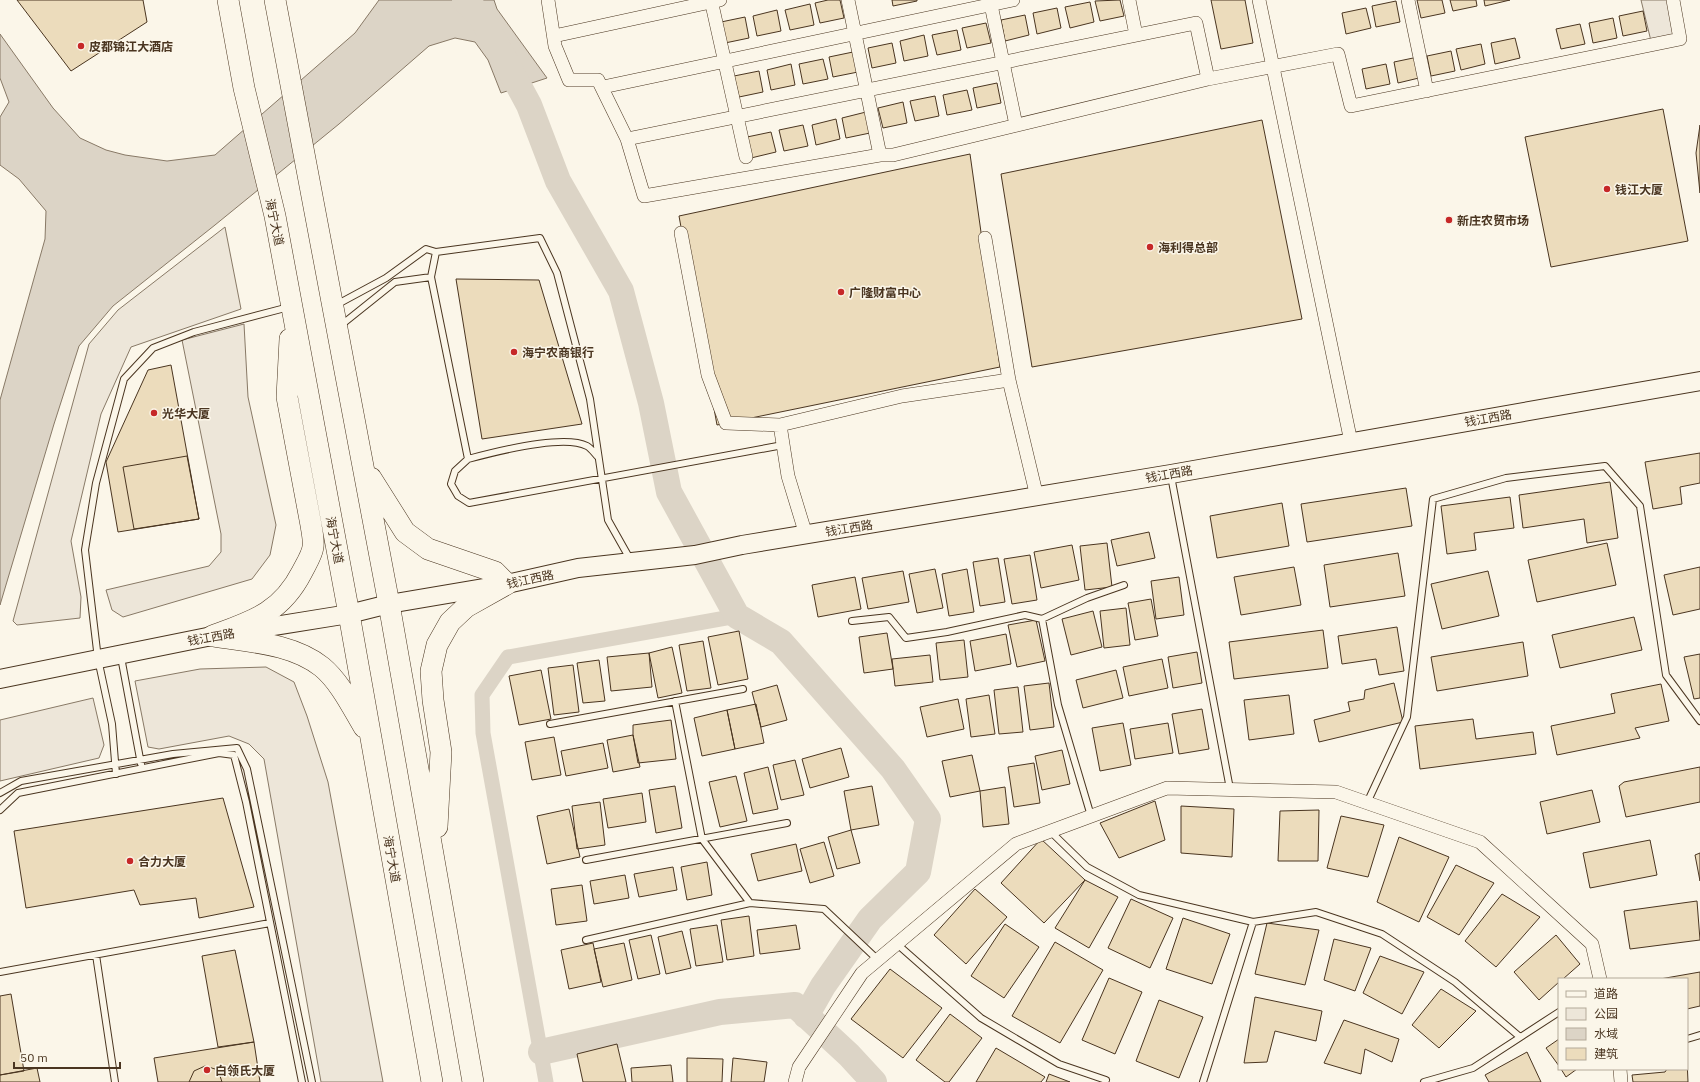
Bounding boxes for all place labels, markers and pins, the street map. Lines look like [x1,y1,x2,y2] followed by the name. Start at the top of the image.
[89,39,173,54] place label: 皮都锦江大酒店
[76,41,86,51] marker: 皮都锦江大酒店
[1615,182,1663,197] place label: 钱江大厦
[1602,184,1612,194] marker: 钱江大厦
[1457,213,1529,228] place label: 新庄农贸市场
[1444,215,1454,225] marker: 新庄农贸市场
[1158,240,1218,255] place label: 海利得总部
[1145,242,1155,252] marker: 海利得总部
[849,285,921,300] place label: 广隆财富中心
[836,287,846,297] marker: 广隆财富中心
[522,345,594,360] place label: 海宁农商银行
[509,347,519,357] marker: 海宁农商银行
[162,406,210,421] place label: 光华大厦
[149,408,159,418] marker: 光华大厦
[138,854,186,869] place label: 合力大厦
[125,856,135,866] marker: 合力大厦
[215,1063,275,1078] place label: 白领氏大厦
[202,1065,212,1075] marker: 白领氏大厦

